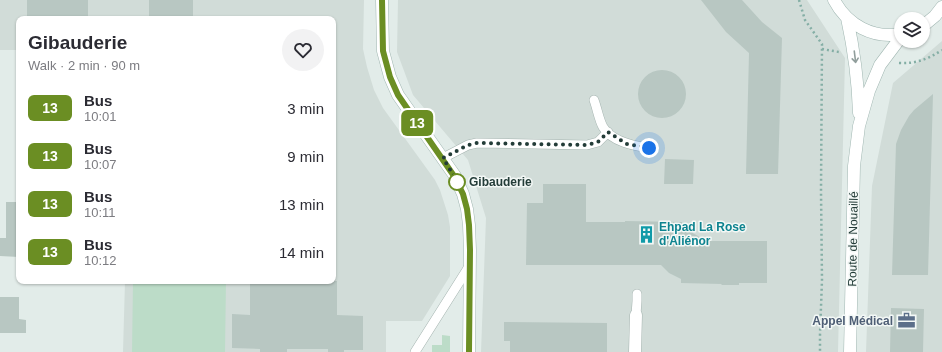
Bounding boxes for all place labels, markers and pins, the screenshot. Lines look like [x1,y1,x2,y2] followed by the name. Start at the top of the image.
[448,173,466,191] marker: Gibauderie
[469,175,532,189] place label: Gibauderie
[659,220,746,248] place label: Ehpad La Rose d'Aliénor
[636,224,656,244] building icon: Ehpad La Rose d'Aliénor
[896,311,916,331] office icon: Appel Médical
[812,314,893,328] place label: Appel Médical

